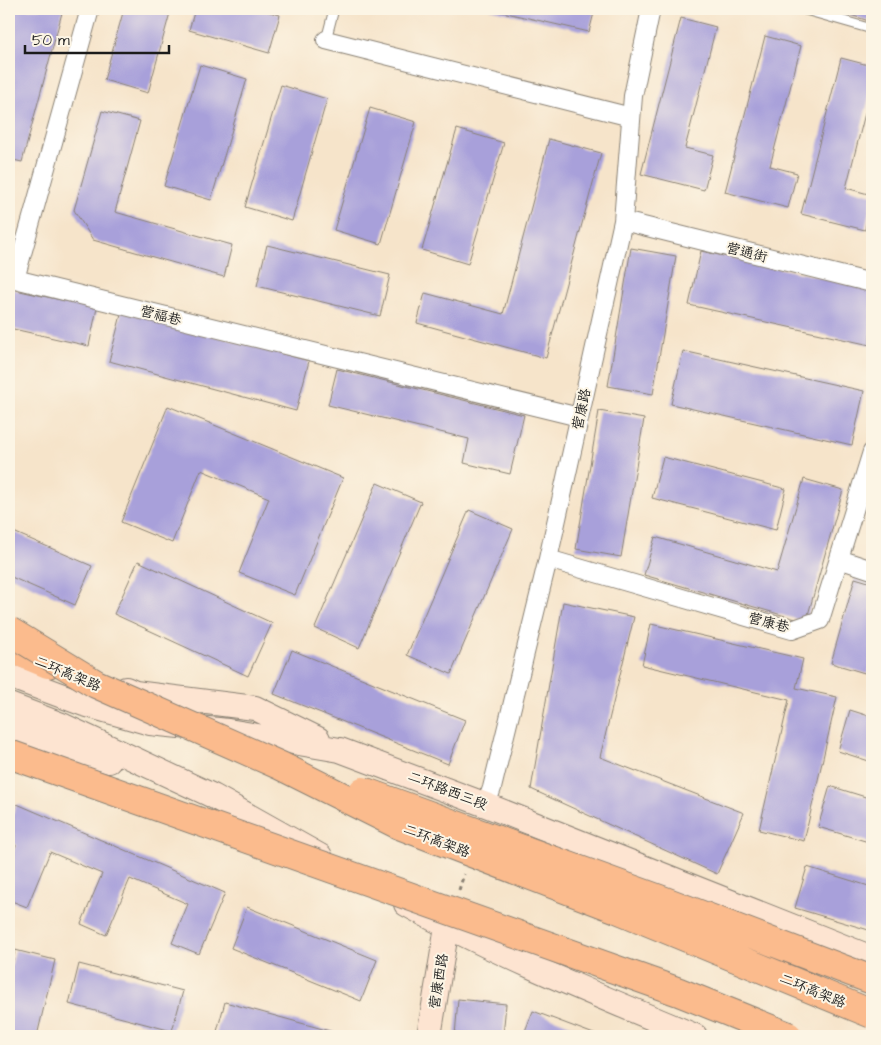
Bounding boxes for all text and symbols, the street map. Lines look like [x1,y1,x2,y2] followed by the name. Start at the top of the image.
[25,22,169,54] scale bar
[32,30,70,51] text: 50 m
[724,238,770,268] street label: 营通街
[138,301,185,331] street label: 营福巷
[568,387,596,432] street label: 营康路
[746,608,793,638] street label: 营康巷
[31,651,104,697] street label: 二环高架路
[405,767,490,815] street label: 二环路西三段
[400,819,473,863] street label: 二环高架路
[425,952,453,1010] street label: 营康西路
[776,969,849,1013] street label: 二环高架路

